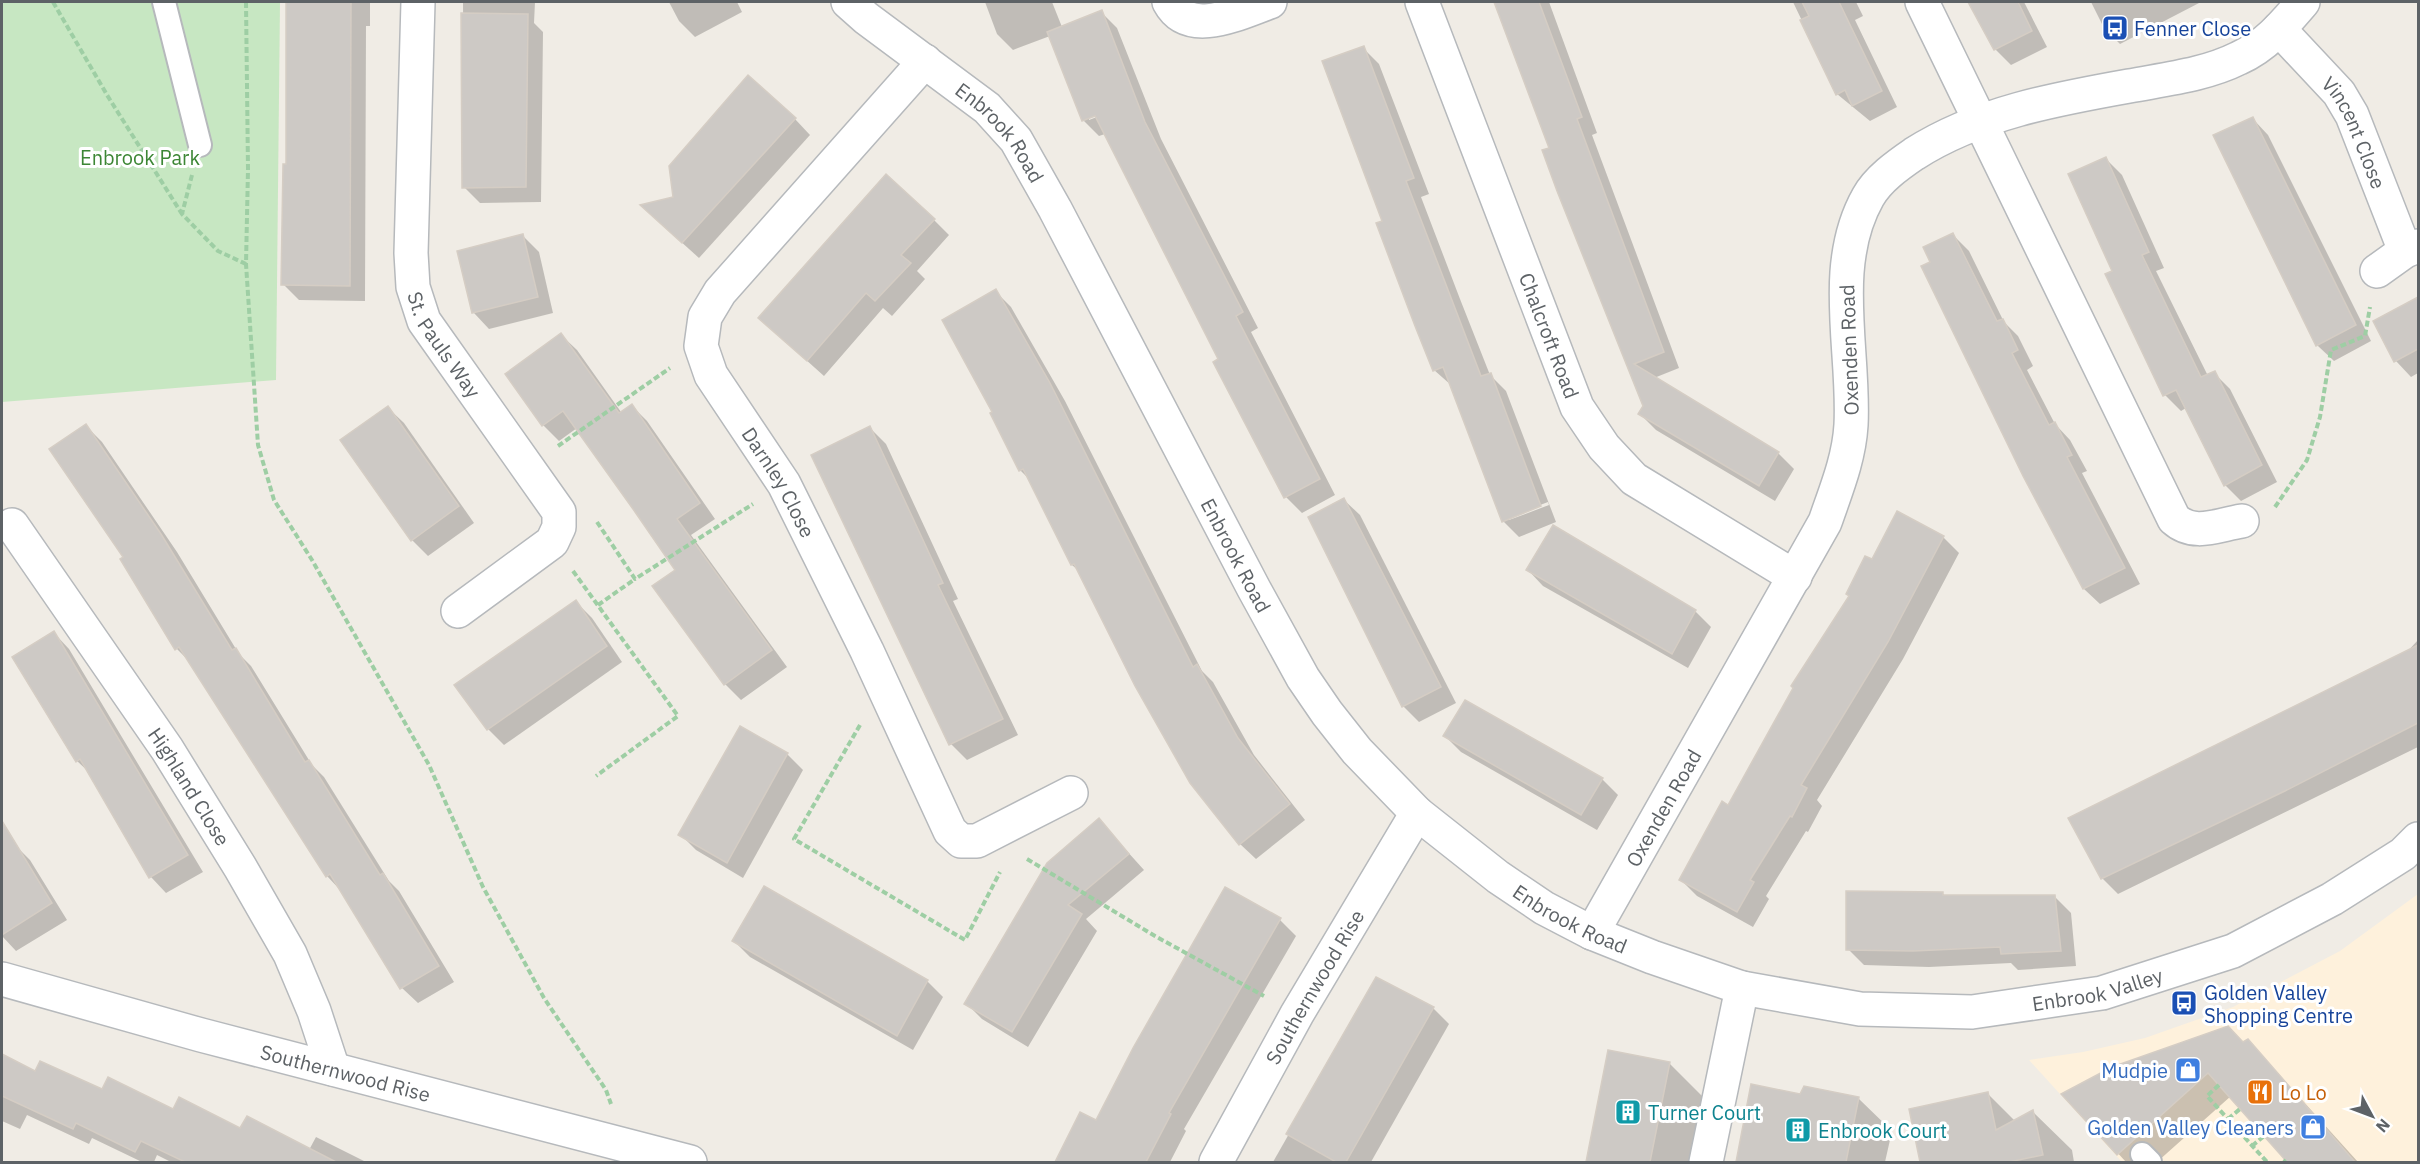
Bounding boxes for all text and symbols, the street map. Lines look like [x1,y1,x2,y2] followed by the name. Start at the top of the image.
[2100,13,2130,43] bus stop icon: Fenner Close
[2134,15,2251,42] place label: Fenner Close
[2316,70,2393,193] street label: Vincent Close
[950,76,1051,187] street label: Enbrook Road
[80,144,200,171] park label: Enbrook Park
[1513,269,1586,402] street label: Chalcroft Road
[1833,284,1865,416] street label: Oxenden Road
[402,288,487,403] street label: St. Pauls Way
[736,422,822,542] street label: Darnley Close
[1195,493,1278,617] street label: Enbrook Road
[142,722,237,850] street label: Highland Close
[1619,744,1707,871] street label: Oxenden Road
[1508,878,1631,959] street label: Enbrook Road
[1259,904,1370,1069] street label: Southernwood Rise
[2030,961,2166,1017] street label: Enbrook Valley
[2204,979,2353,1029] place label: Golden Valley Shopping Centre
[2169,988,2199,1018] bus stop icon: Golden Valley Shopping Centre
[258,1037,433,1108] street label: Southernwood Rise
[2173,1055,2203,1085] shop icon: Mudpie
[2101,1057,2168,1084] place label: Mudpie
[2245,1077,2275,1107] restaurant icon: Lo Lo
[2280,1079,2327,1106] place label: Lo Lo
[2342,1086,2402,1146] north arrow
[1613,1097,1643,1127] building icon: Turner Court
[1648,1099,1761,1126] place label: Turner Court
[2298,1112,2328,1142] shop icon: Golden Valley Cleaners
[2087,1114,2294,1141] place label: Golden Valley Cleaners
[1783,1115,1813,1145] building icon: Enbrook Court
[2372,1115,2395,1137] text: N
[1818,1117,1947,1144] place label: Enbrook Court

